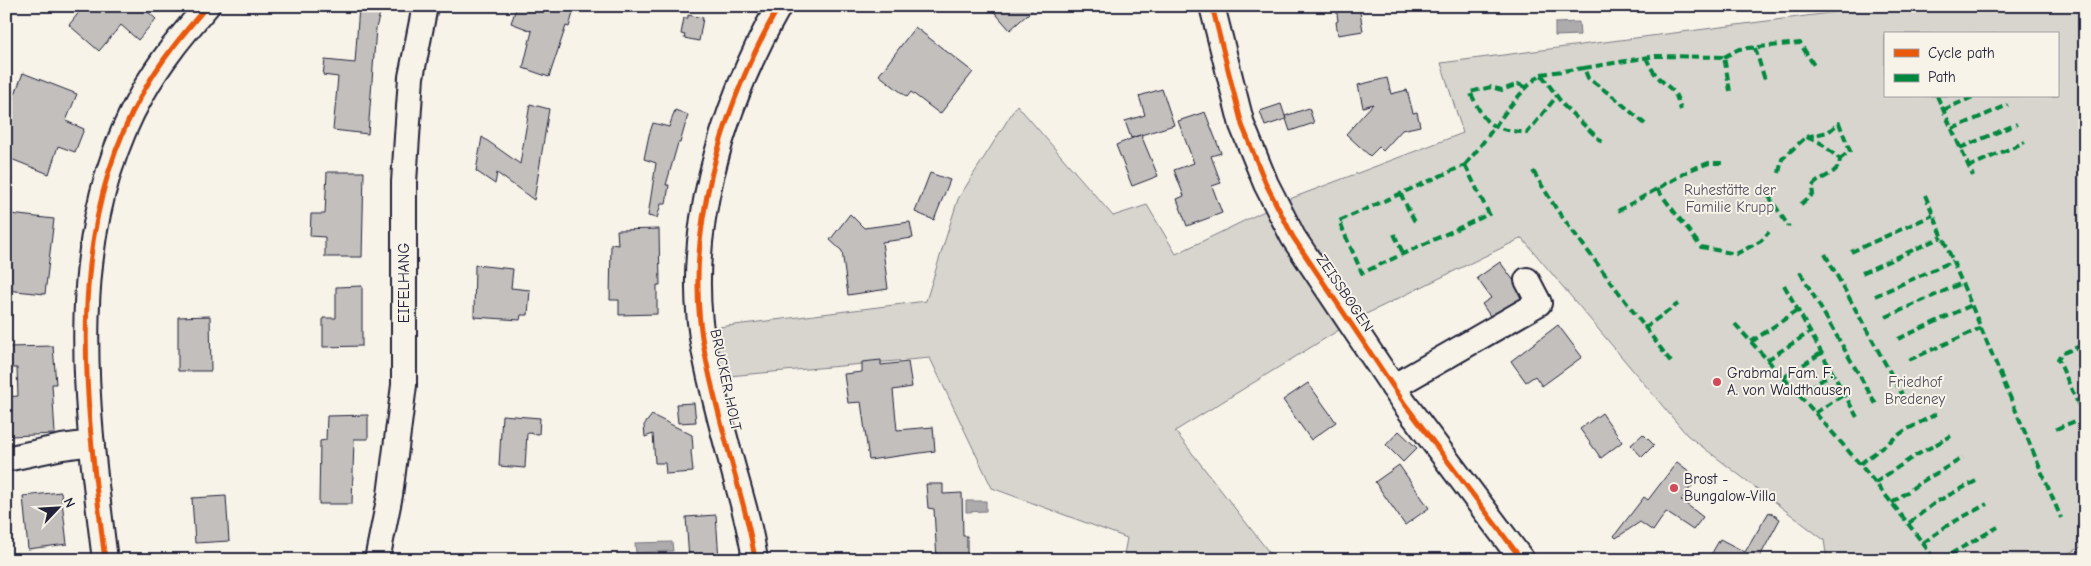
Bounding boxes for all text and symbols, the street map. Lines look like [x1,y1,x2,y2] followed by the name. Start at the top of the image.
[1884,32,2058,98] legend
[1928,44,1995,62] text: Cycle path
[1928,68,1956,86] text: Path
[1684,181,1776,216] park label: Ruhestätte der Familie Krupp
[395,243,413,323] street label: EIFELHANG
[1313,251,1377,335] street label: ZEISSBOGEN
[706,327,746,433] street label: BRUCKER HOLT
[1727,364,1851,399] place label: Grabmal Fam. F. A. von Waldthausen
[1885,373,1946,408] park label: Friedhof Bredeney
[1711,376,1723,388] marker: Grabmal Fam. F. A. von Waldthausen
[1684,470,1776,505] place label: Brost - Bungalow-Villa
[1668,482,1680,494] marker: Brost - Bungalow-Villa
[32,484,82,534] north arrow
[60,495,79,510] text: N

